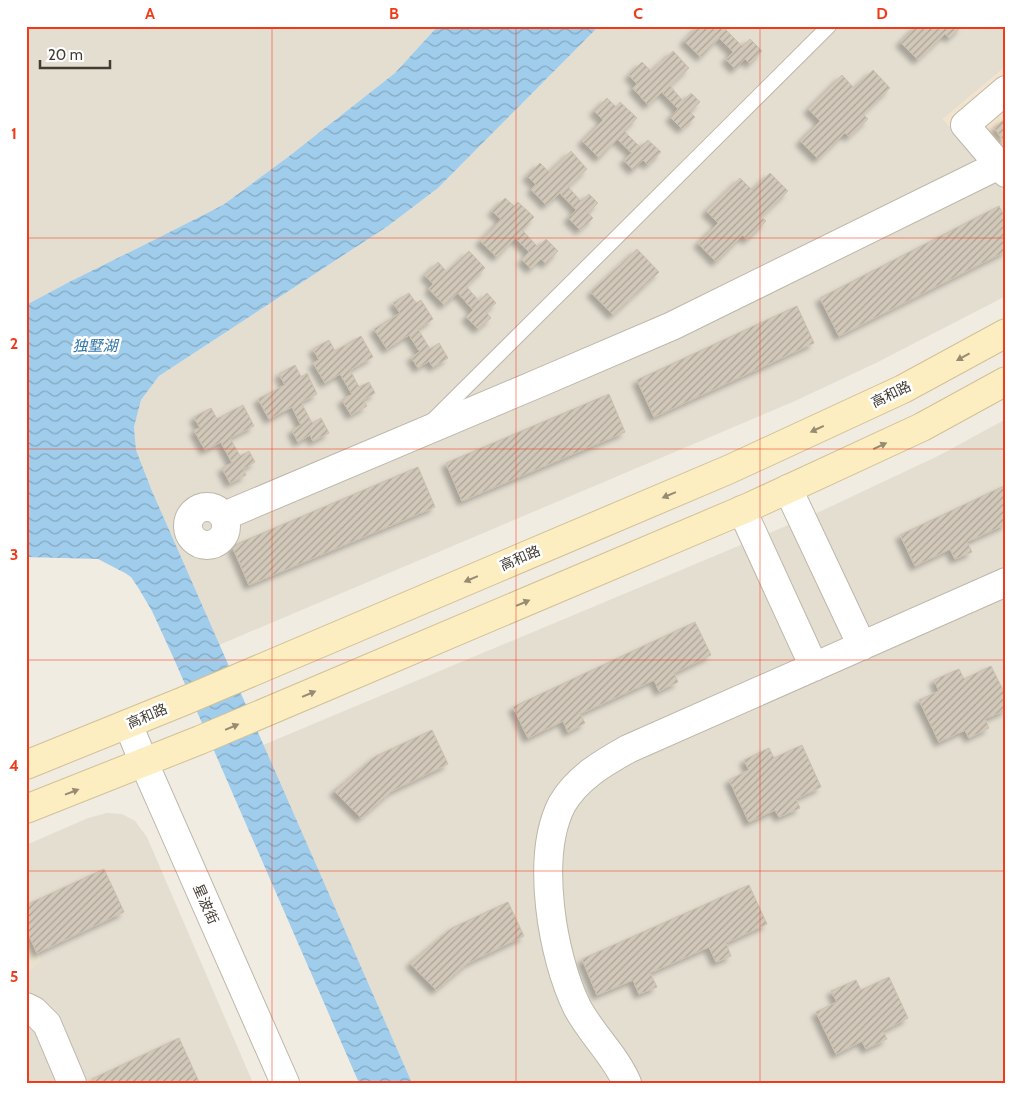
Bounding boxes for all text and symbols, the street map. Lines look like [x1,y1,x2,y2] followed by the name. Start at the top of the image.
[145,4,155,23] text: A
[389,4,399,23] text: B
[633,4,643,23] text: C
[876,4,888,23] text: D
[40,38,110,70] scale bar
[48,46,83,64] text: 20 m
[11,124,17,143] text: 1
[10,334,18,353] text: 2
[72,337,119,355] water label: 独墅湖
[956,352,970,361] one-way arrow
[868,377,914,411] street label: 高和路
[810,424,825,433] one-way arrow
[873,442,887,450] one-way arrow
[662,491,676,499] one-way arrow
[497,542,543,574] street label: 高和路
[10,545,18,564] text: 3
[464,575,478,583] one-way arrow
[516,598,530,606] one-way arrow
[302,690,317,698] one-way arrow
[124,700,170,732] street label: 高和路
[225,722,239,730] one-way arrow
[9,756,19,775] text: 4
[64,787,79,795] one-way arrow
[189,881,223,927] street label: 星波街
[10,967,18,986] text: 5

